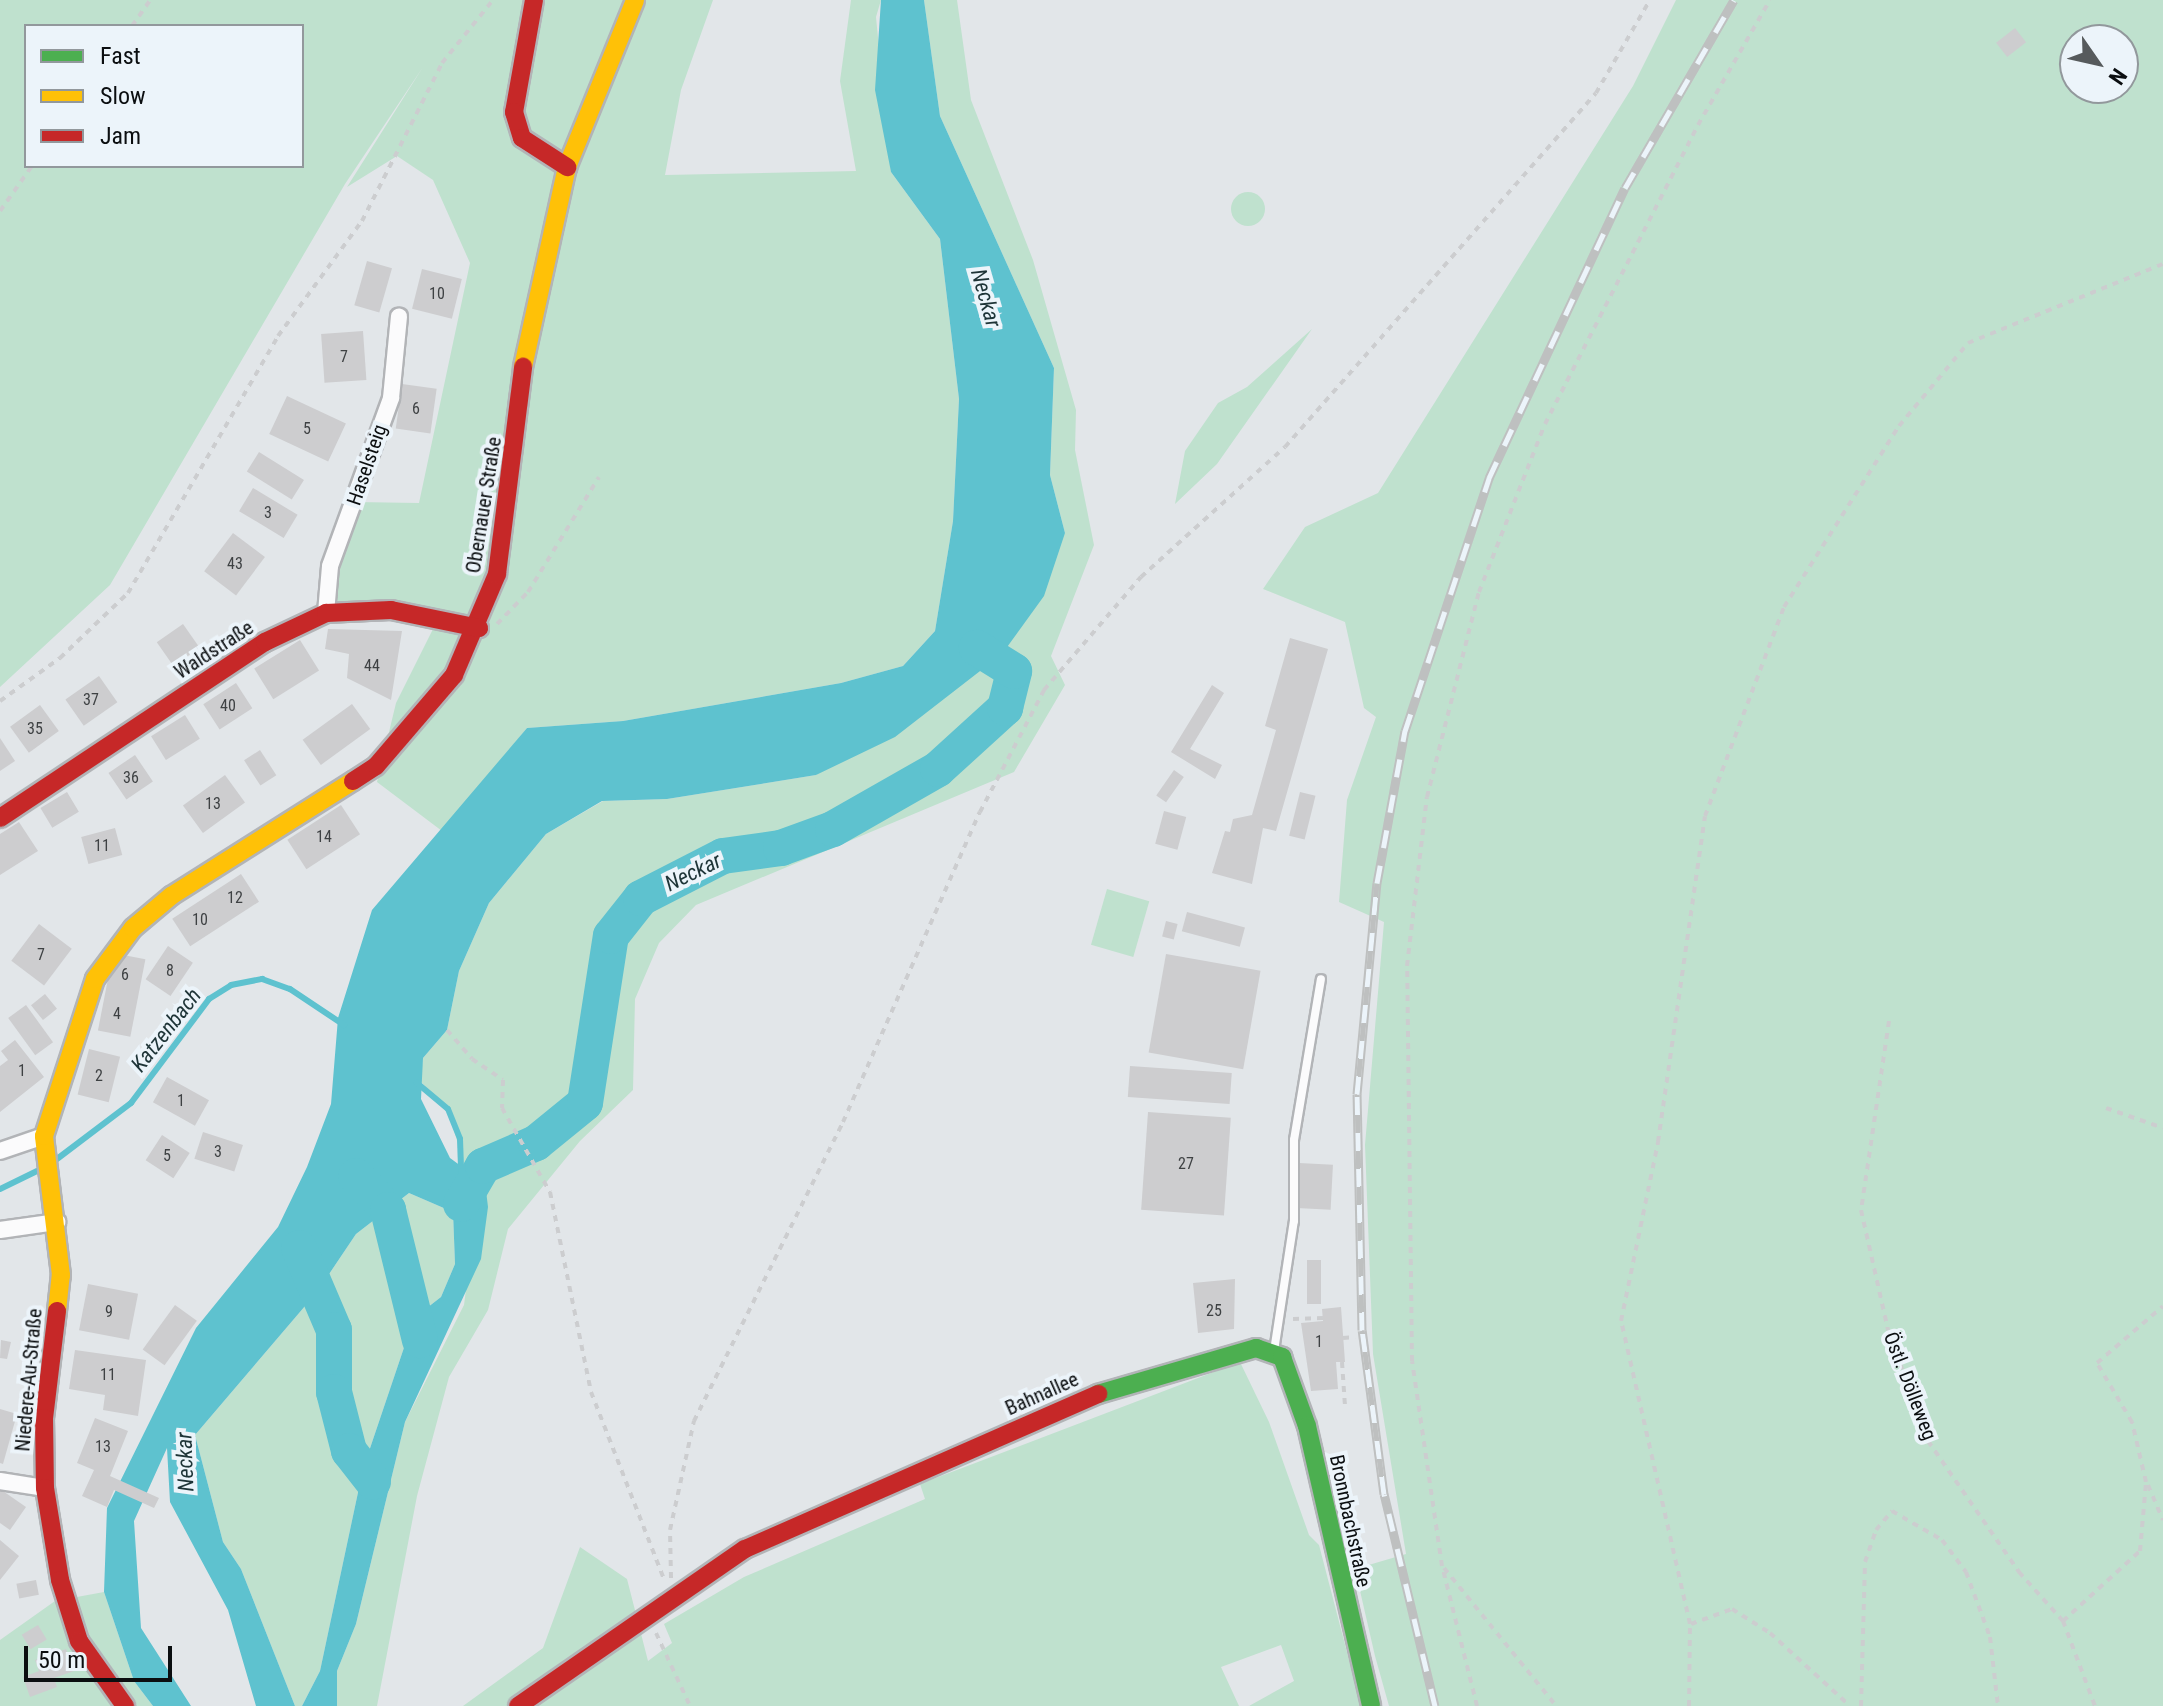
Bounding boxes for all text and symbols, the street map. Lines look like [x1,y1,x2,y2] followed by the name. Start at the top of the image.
[24,24,304,168] legend
[2059,24,2139,104] north arrow
[100,42,141,70] text: Fast
[2104,64,2132,89] text: N
[100,82,146,110] text: Slow
[100,122,141,150] text: Jam
[965,266,1007,330] water label: Neckar
[429,284,445,304] house number: 10
[340,347,348,367] house number: 7
[412,399,420,419] house number: 6
[303,419,311,439] house number: 5
[342,421,392,509] street label: Haselsteig
[461,435,507,575] street label: Obernauer Straße
[264,503,272,523] house number: 3
[227,554,243,574] house number: 43
[170,616,258,684] street label: Waldstraße
[364,656,380,676] house number: 44
[83,690,99,710] house number: 37
[220,696,236,716] house number: 40
[27,719,43,739] house number: 35
[123,768,139,788] house number: 36
[205,794,221,814] house number: 13
[316,827,332,847] house number: 14
[94,836,110,856] house number: 11
[661,847,725,897] water label: Neckar
[227,888,243,908] house number: 12
[192,910,208,930] house number: 10
[37,945,45,965] house number: 7
[166,961,174,981] house number: 8
[121,965,129,985] house number: 6
[125,983,207,1077] water label: Katzenbach
[113,1004,121,1024] house number: 4
[18,1061,26,1081] house number: 1
[95,1066,103,1086] house number: 2
[177,1091,185,1111] house number: 1
[214,1142,222,1162] house number: 3
[163,1146,171,1166] house number: 5
[1178,1154,1194,1174] house number: 27
[1206,1301,1222,1321] house number: 25
[105,1302,113,1322] house number: 9
[11,1308,47,1452] street label: Niedere-Au-Straße
[1878,1329,1942,1443] street label: Östl. Dölleweg
[1315,1332,1323,1352] house number: 1
[100,1365,116,1385] house number: 11
[1002,1367,1082,1421] street label: Bahnallee
[171,1432,199,1492] water label: Neckar
[95,1437,111,1457] house number: 13
[1324,1453,1376,1589] street label: Bronnbachstraße
[28,1630,176,1680] scale bar
[38,1646,85,1674] text: 50 m

